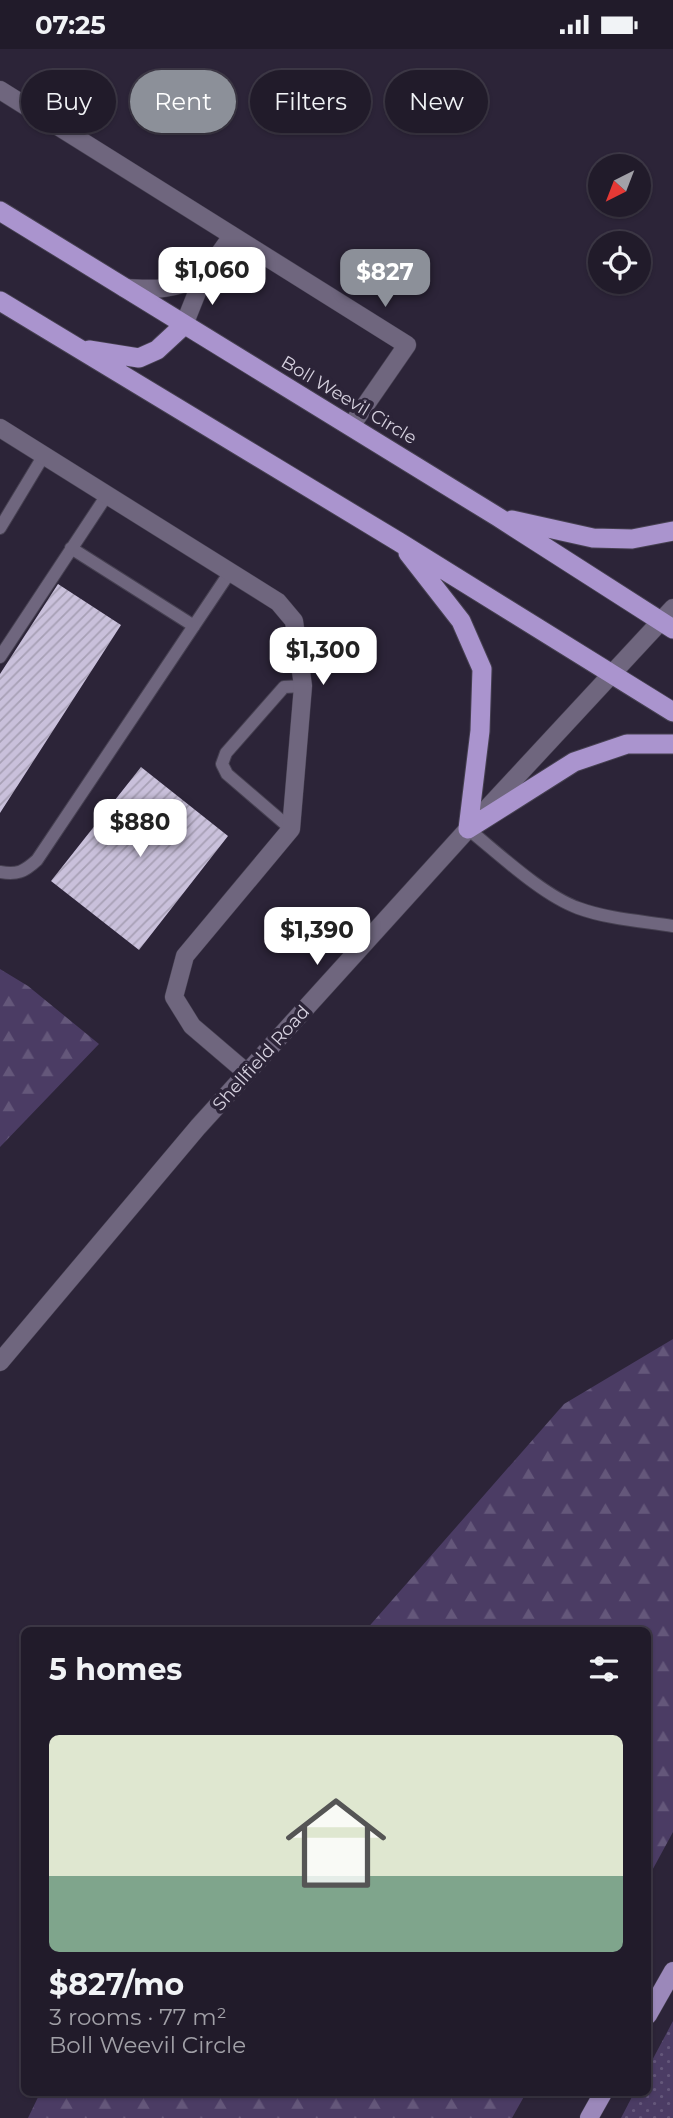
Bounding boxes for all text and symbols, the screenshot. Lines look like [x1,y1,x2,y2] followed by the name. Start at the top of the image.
[35,9,106,41] text: 07:25
[21,70,116,133] chip: Buy
[130,70,236,133] chip: Rent
[250,70,371,133] chip: Filters
[385,70,488,133] chip: New
[588,154,651,217] north arrow
[588,154,651,294] map controls
[588,231,651,294] button: locate
[155,247,269,307] pin: $1,060
[344,250,426,309] pin: $827
[174,256,250,284] text: $1,060
[356,258,414,286] text: $827
[277,351,421,449] street label: Boll Weevil Circle
[266,627,380,687] pin: $1,300
[286,636,360,664] text: $1,300
[99,799,181,859] pin: $880
[110,808,170,836] text: $880
[260,907,374,967] pin: $1,390
[280,916,354,944] text: $1,390
[208,1001,314,1115] street label: Shellfield Road
[585,1650,623,1688] icon: filters
[49,1651,182,1688] text: 5 homes
[273,1780,399,1906] icon: home
[49,1966,184,2003] text: $827/mo
[49,2003,227,2031] text: 3 rooms · 77 m²
[49,2031,246,2059] text: Boll Weevil Circle

